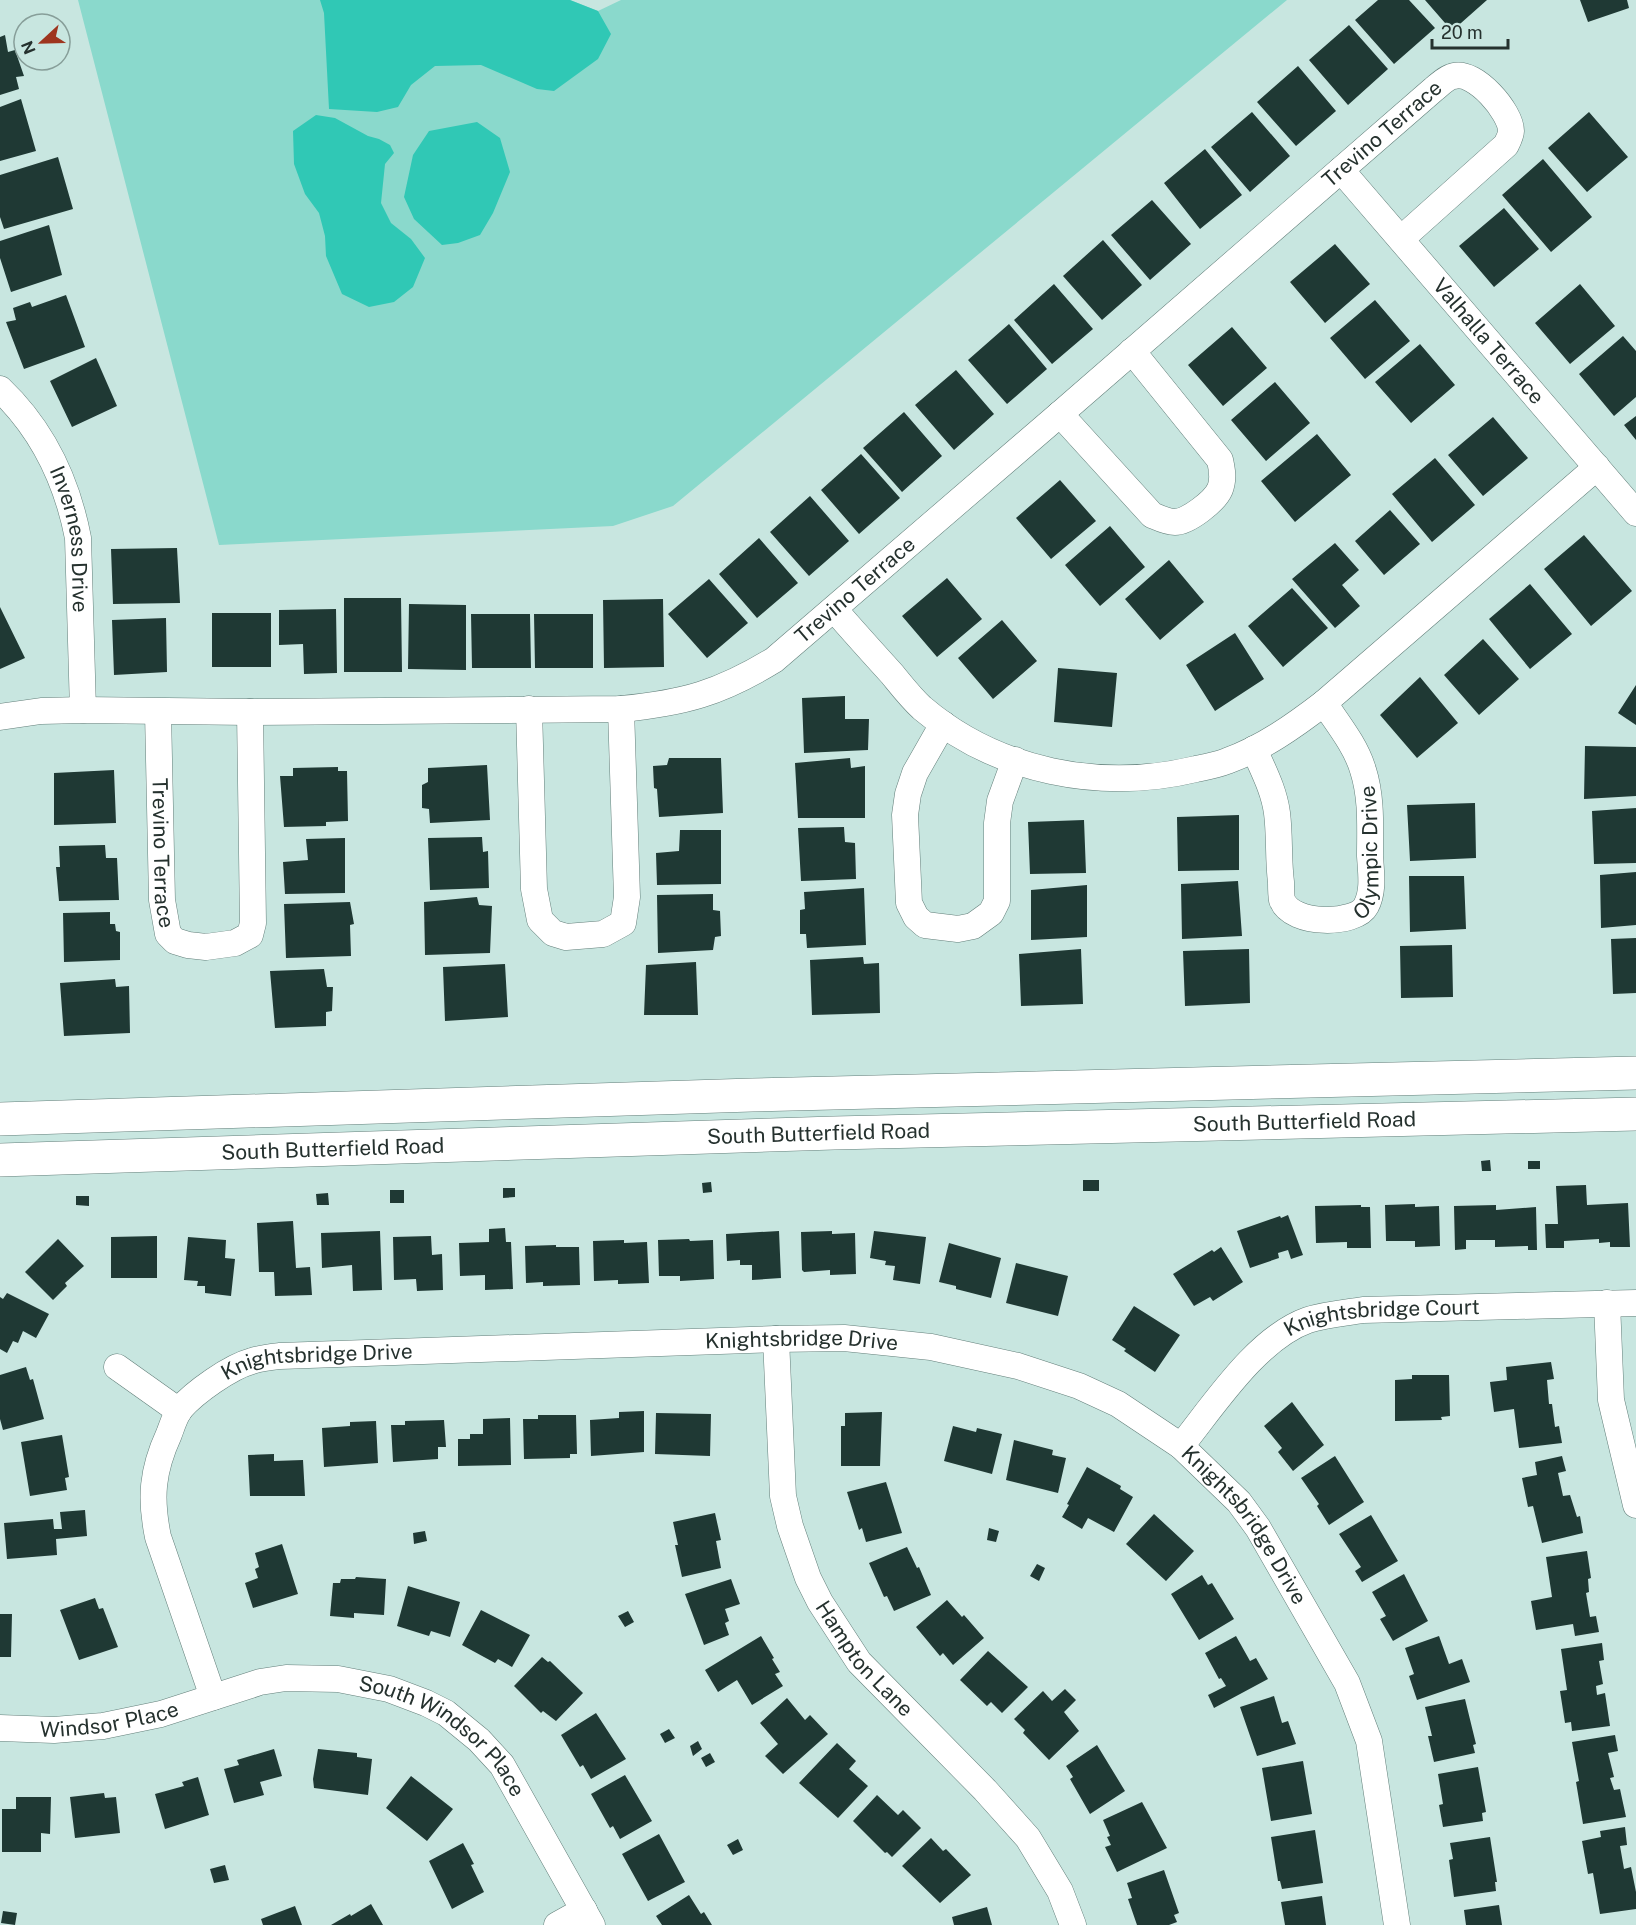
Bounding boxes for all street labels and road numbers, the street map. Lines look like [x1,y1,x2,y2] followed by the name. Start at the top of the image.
[1317,75,1447,192] street label: Trevino Terrace
[1428,273,1550,409] street label: Valhalla Terrace
[45,462,93,613] street label: Inverness Drive
[790,531,920,648] street label: Trevino Terrace
[147,778,180,930] street label: Trevino Terrace
[1348,784,1383,925] street label: Olympic Drive
[1192,1106,1416,1136] street label: South Butterfield Road
[707,1118,930,1149] street label: South Butterfield Road
[221,1133,445,1165] street label: South Butterfield Road
[1279,1294,1480,1341] street label: Knightsbridge Court
[704,1325,899,1356] street label: Knightsbridge Drive
[216,1338,413,1385] street label: Knightsbridge Drive
[1177,1440,1312,1609] street label: Knightsbridge Drive
[810,1596,919,1722] street label: Hampton Lane
[357,1670,530,1801] street label: South Windsor Place
[39,1696,182,1742] street label: Windsor Place

